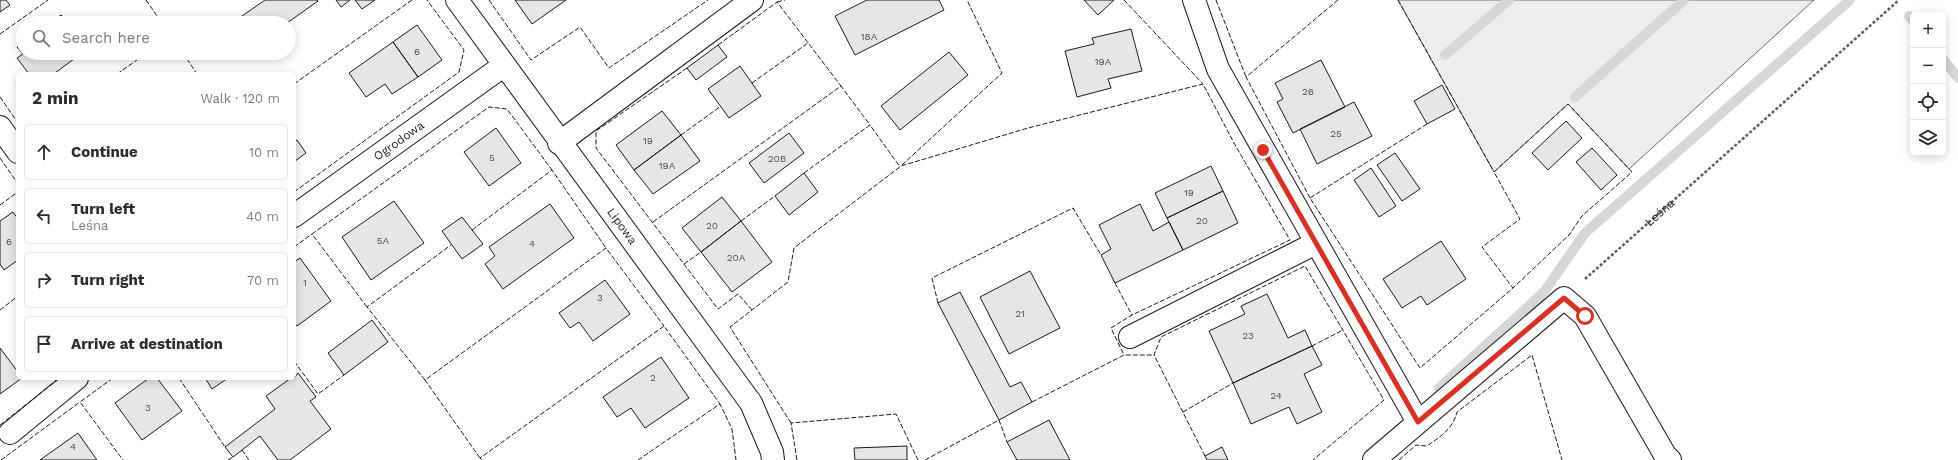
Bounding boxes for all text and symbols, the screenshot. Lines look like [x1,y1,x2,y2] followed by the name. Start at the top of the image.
[1910,12,1946,156] map controls
[1910,12,1946,48] button: +
[16,16,296,60] search box
[30,27,52,49] icon: search
[62,29,150,47] text: Search here
[861,31,878,42] house number: 18A
[414,46,420,57] house number: 6
[1910,48,1946,84] button: −
[1095,56,1112,67] house number: 19A
[1910,84,1946,120] button: locate
[1302,86,1314,97] house number: 26
[32,88,78,108] text: 2 min
[201,91,280,106] text: Walk · 120 m
[371,118,427,164] street label: Ogrodowa
[1910,120,1946,156] button: layers
[1330,128,1342,139] house number: 25
[643,135,653,146] house number: 19
[33,141,55,163] icon: ahead
[1254,141,1272,159] route end
[71,143,138,161] text: Continue
[249,145,279,160] text: 10 m
[489,152,495,163] house number: 5
[768,153,786,164] house number: 20B
[659,160,676,171] house number: 19A
[1184,187,1194,198] house number: 19
[1642,196,1677,229] street label: Leśna
[71,200,135,218] text: Turn left
[33,205,55,227] icon: left
[604,205,640,247] street label: Lipowa
[246,209,279,224] text: 40 m
[1196,215,1208,226] house number: 20
[71,218,108,233] text: Leśna
[706,220,718,231] house number: 20
[377,235,390,246] house number: 5A
[6,236,12,247] house number: 6
[529,238,535,249] house number: 4
[727,252,746,263] house number: 20A
[33,269,55,291] icon: right
[71,271,144,289] text: Turn right
[247,273,279,288] text: 70 m
[303,277,307,288] house number: 1
[597,292,603,303] house number: 3
[1576,307,1594,325] route start
[1015,308,1025,319] house number: 21
[1242,330,1254,341] house number: 23
[33,333,55,355] icon: arrive
[71,335,223,353] text: Arrive at destination
[650,372,656,383] house number: 2
[1270,390,1282,401] house number: 24
[145,402,151,413] house number: 3
[70,441,76,452] house number: 4

